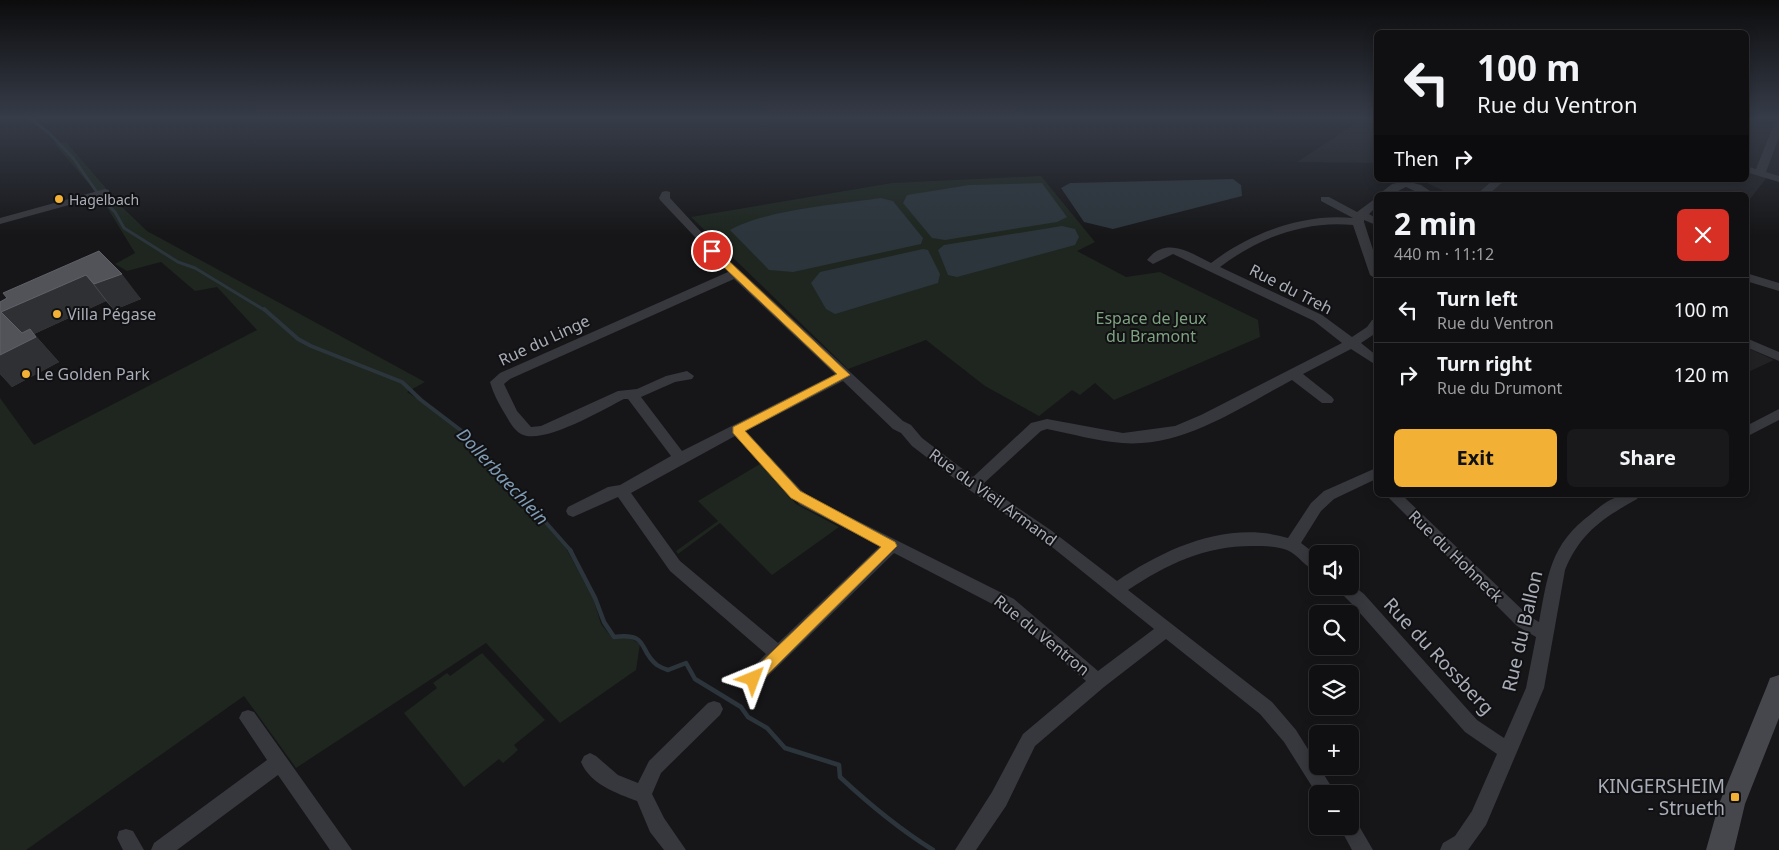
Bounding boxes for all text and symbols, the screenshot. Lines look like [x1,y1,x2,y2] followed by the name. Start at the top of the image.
[1477,44,1580,91] text: 100 m
[1394,50,1459,115] icon: left
[1477,89,1638,119] text: Rue du Ventron
[1449,145,1477,173] icon: right
[1394,146,1439,172] text: Then
[69,190,139,209] place label: Hagelbach
[53,193,65,205] marker: Hagelbach
[1394,203,1477,244] text: 2 min
[1677,209,1729,261] button: close
[691,230,733,272] pin
[698,237,726,265] icon: arrive
[1394,243,1494,265] text: 440 m · 11:12
[1246,259,1336,319] street label: Rue du Treh
[1437,286,1518,312] text: Turn left
[1394,296,1422,324] icon: left
[1674,297,1729,323] text: 100 m
[67,303,156,325] place label: Villa Pégase
[1095,307,1207,347] park label: Espace de Jeux du Bramont
[51,308,63,320] marker: Villa Pégase
[495,309,593,371] street label: Rue du Linge
[1437,312,1554,334] text: Rue du Ventron
[1437,351,1532,377] text: Turn right
[1394,361,1422,389] icon: right
[1674,362,1729,388] text: 120 m
[36,363,150,385] place label: Le Golden Park
[20,368,32,380] marker: Le Golden Park
[1437,377,1562,399] text: Rue du Drumont
[452,422,554,530] water label: Dollerbaechlein
[1394,429,1557,487] button: Exit
[1567,429,1729,487] button: Share
[925,443,1061,551] street label: Rue du Vieil Armand
[1404,505,1508,607] street label: Rue du Hohneck
[1309,545,1359,835] map controls
[1309,545,1359,595] button: sound
[1495,568,1549,694] street label: Rue du Ballon
[990,590,1094,680] street label: Rue du Ventron
[1378,592,1500,720] street label: Rue du Rossberg
[1309,605,1359,655] button: search
[726,652,778,704] position arrow
[1309,665,1359,715] button: layers
[1309,725,1359,775] button: +
[1597,773,1725,821] place label: KINGERSHEIM - Strueth
[1309,785,1359,835] button: −
[1729,791,1741,803] marker: KINGERSHEIM - Strueth

